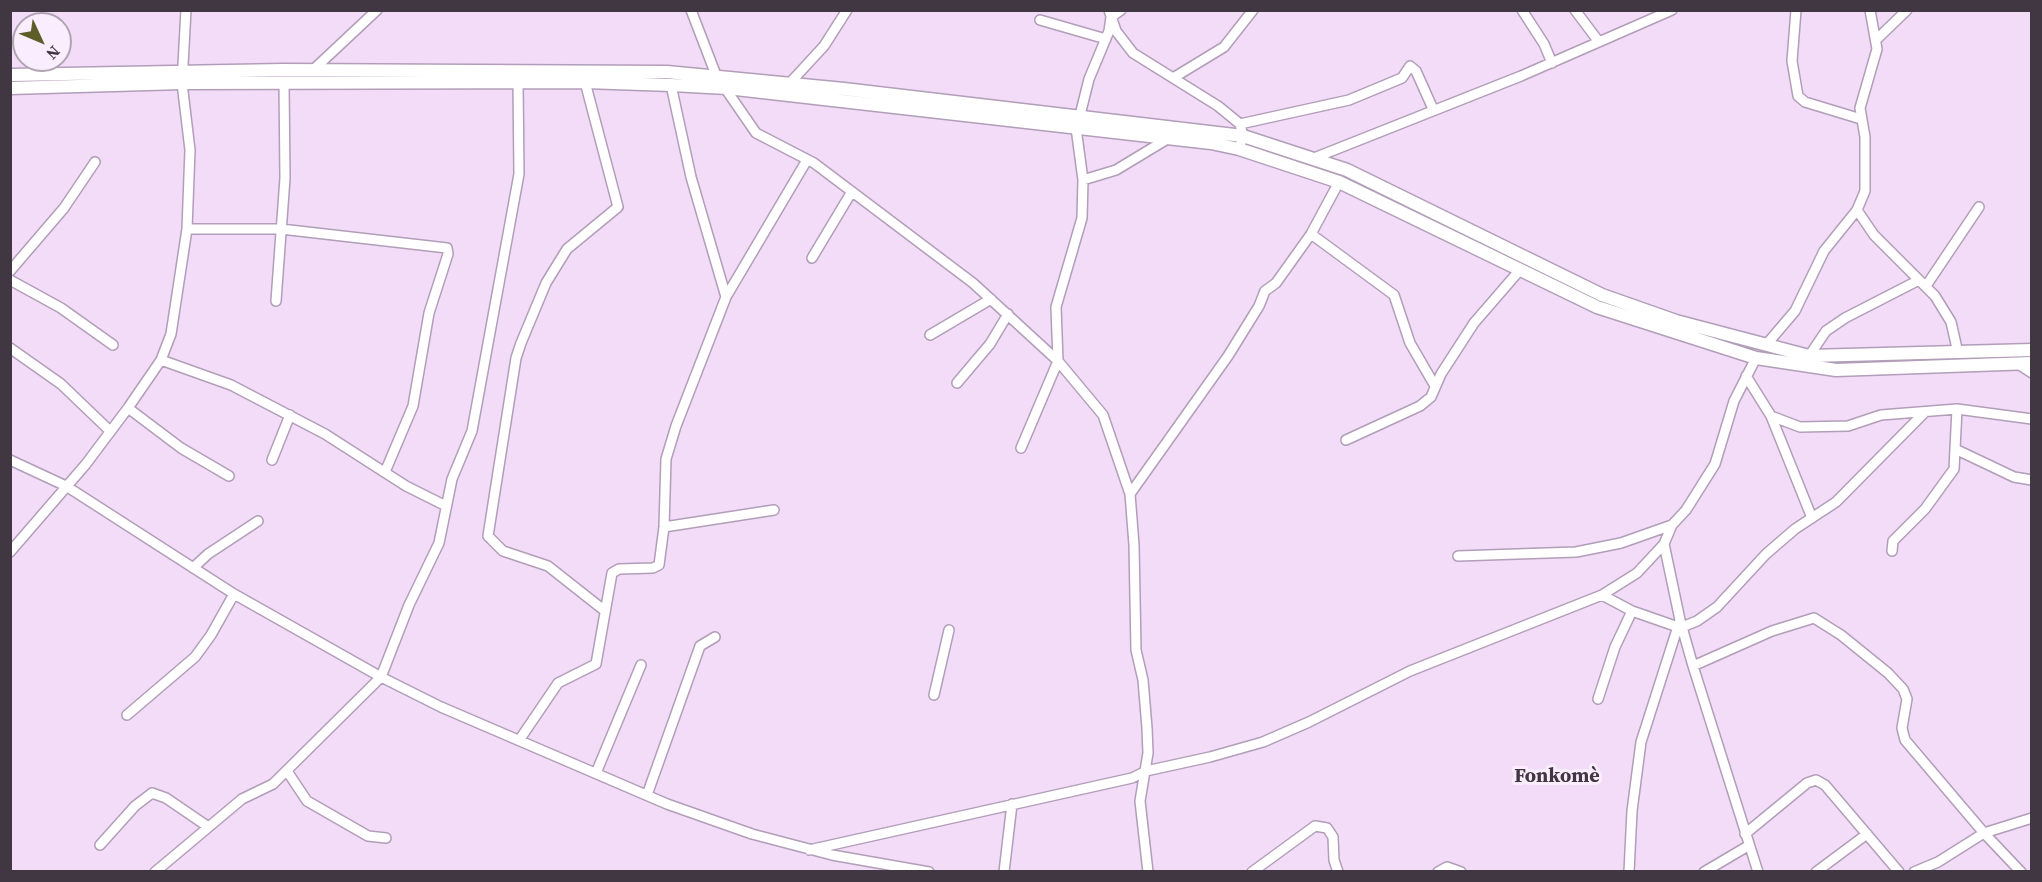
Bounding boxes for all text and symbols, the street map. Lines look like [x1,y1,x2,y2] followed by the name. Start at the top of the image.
[12,12,72,72] north arrow
[42,41,65,65] text: N
[1514,765,1600,789] district label: Fonkomè

